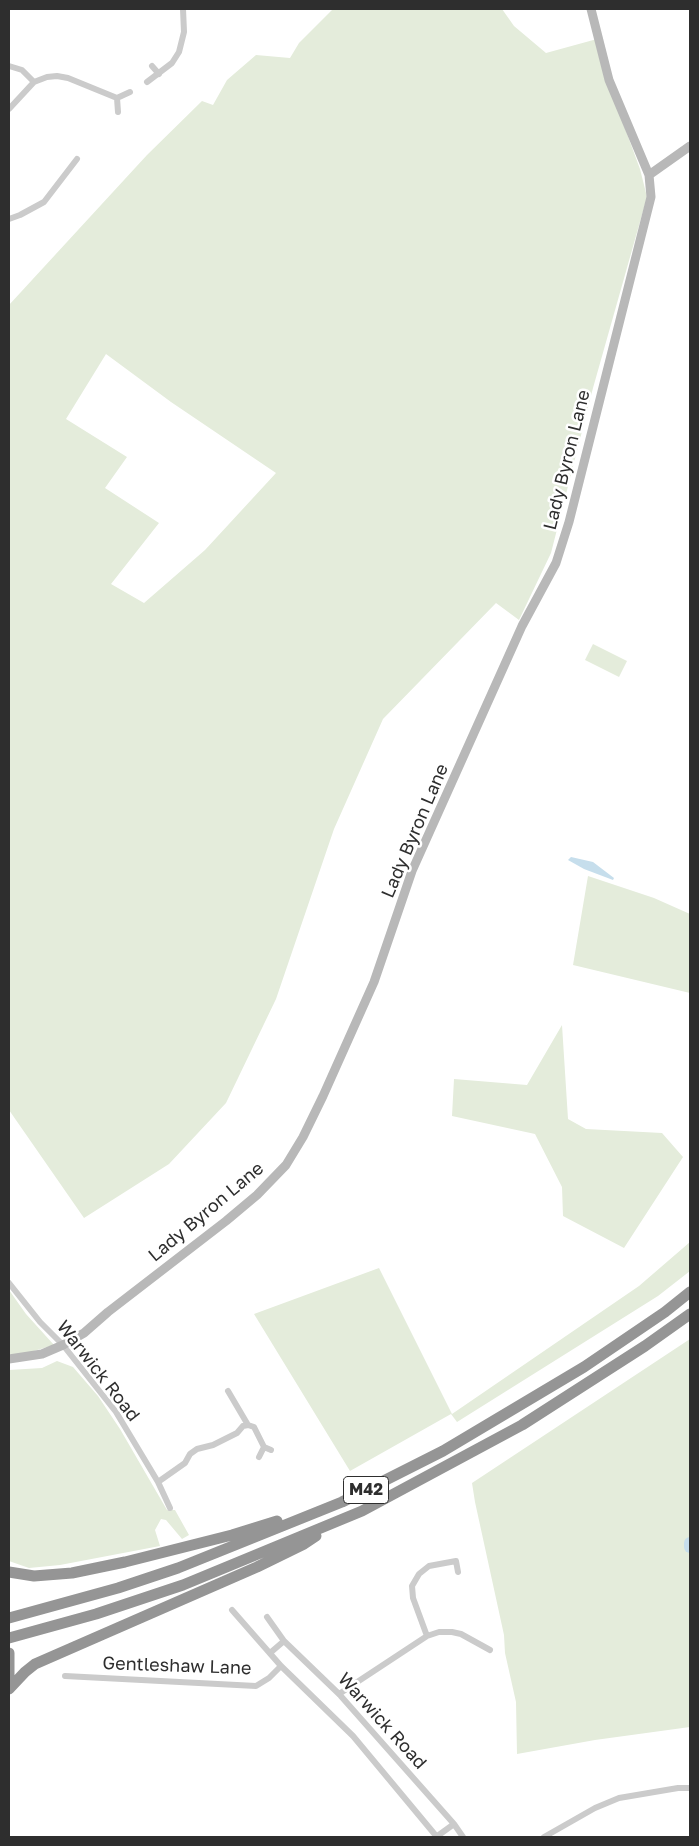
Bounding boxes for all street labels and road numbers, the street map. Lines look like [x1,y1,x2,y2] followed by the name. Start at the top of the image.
[539,388,595,532] street label: Lady Byron Lane
[377,761,453,901] street label: Lady Byron Lane
[144,1158,268,1266] street label: Lady Byron Lane
[52,1316,144,1426] street label: Warwick Road
[344,1476,388,1504] road number: M42
[102,1653,252,1679] street label: Gentleshaw Lane
[333,1668,431,1774] street label: Warwick Road

